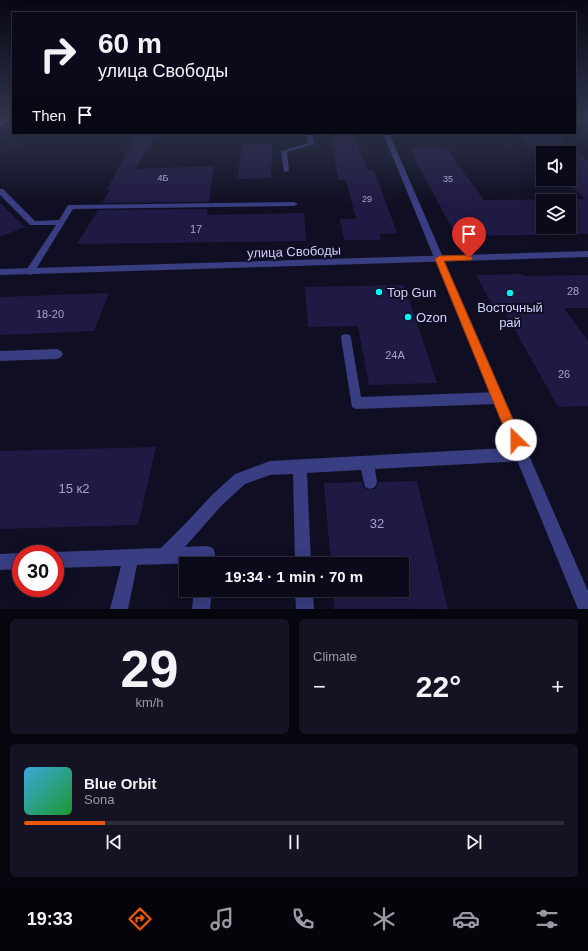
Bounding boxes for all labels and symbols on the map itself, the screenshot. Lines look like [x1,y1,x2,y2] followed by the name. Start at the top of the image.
[158,173,169,183] house number: 4Б
[443,174,453,184] house number: 35
[362,194,372,204] house number: 29
[452,217,486,258] pin
[190,223,202,235] house number: 17
[247,242,341,261] street label: улица Свободы
[387,285,436,300] place label: Top Gun
[567,285,579,297] house number: 28
[374,287,384,297] marker: Top Gun
[505,288,515,298] marker: Восточный рай
[477,300,543,330] place label: Восточный рай
[36,308,64,320] house number: 18-20
[416,310,447,325] place label: Ozon
[403,312,413,322] marker: Ozon
[385,349,405,361] house number: 24А
[558,368,570,380] house number: 26
[495,419,537,461] position arrow
[59,481,90,496] house number: 15 к2
[370,516,384,531] house number: 32
[12,545,64,597] speed limit sign: 30

